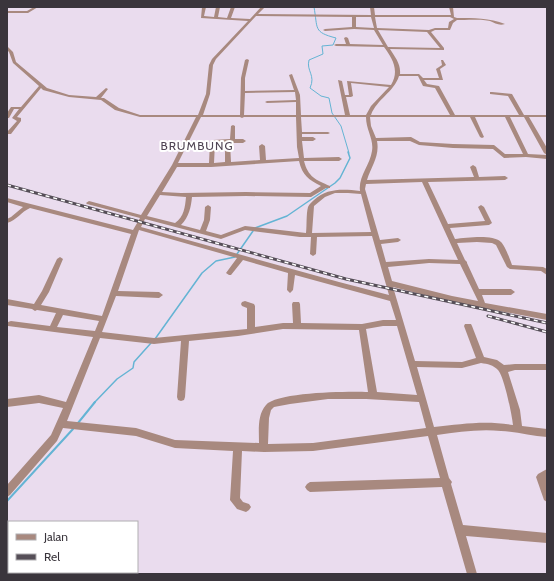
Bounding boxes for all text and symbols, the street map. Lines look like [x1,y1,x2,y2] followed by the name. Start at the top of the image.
[160,138,234,153] district label: BRUMBUNG
[8,521,138,573] legend
[43,529,68,544] text: Jalan
[44,549,60,564] text: Rel

